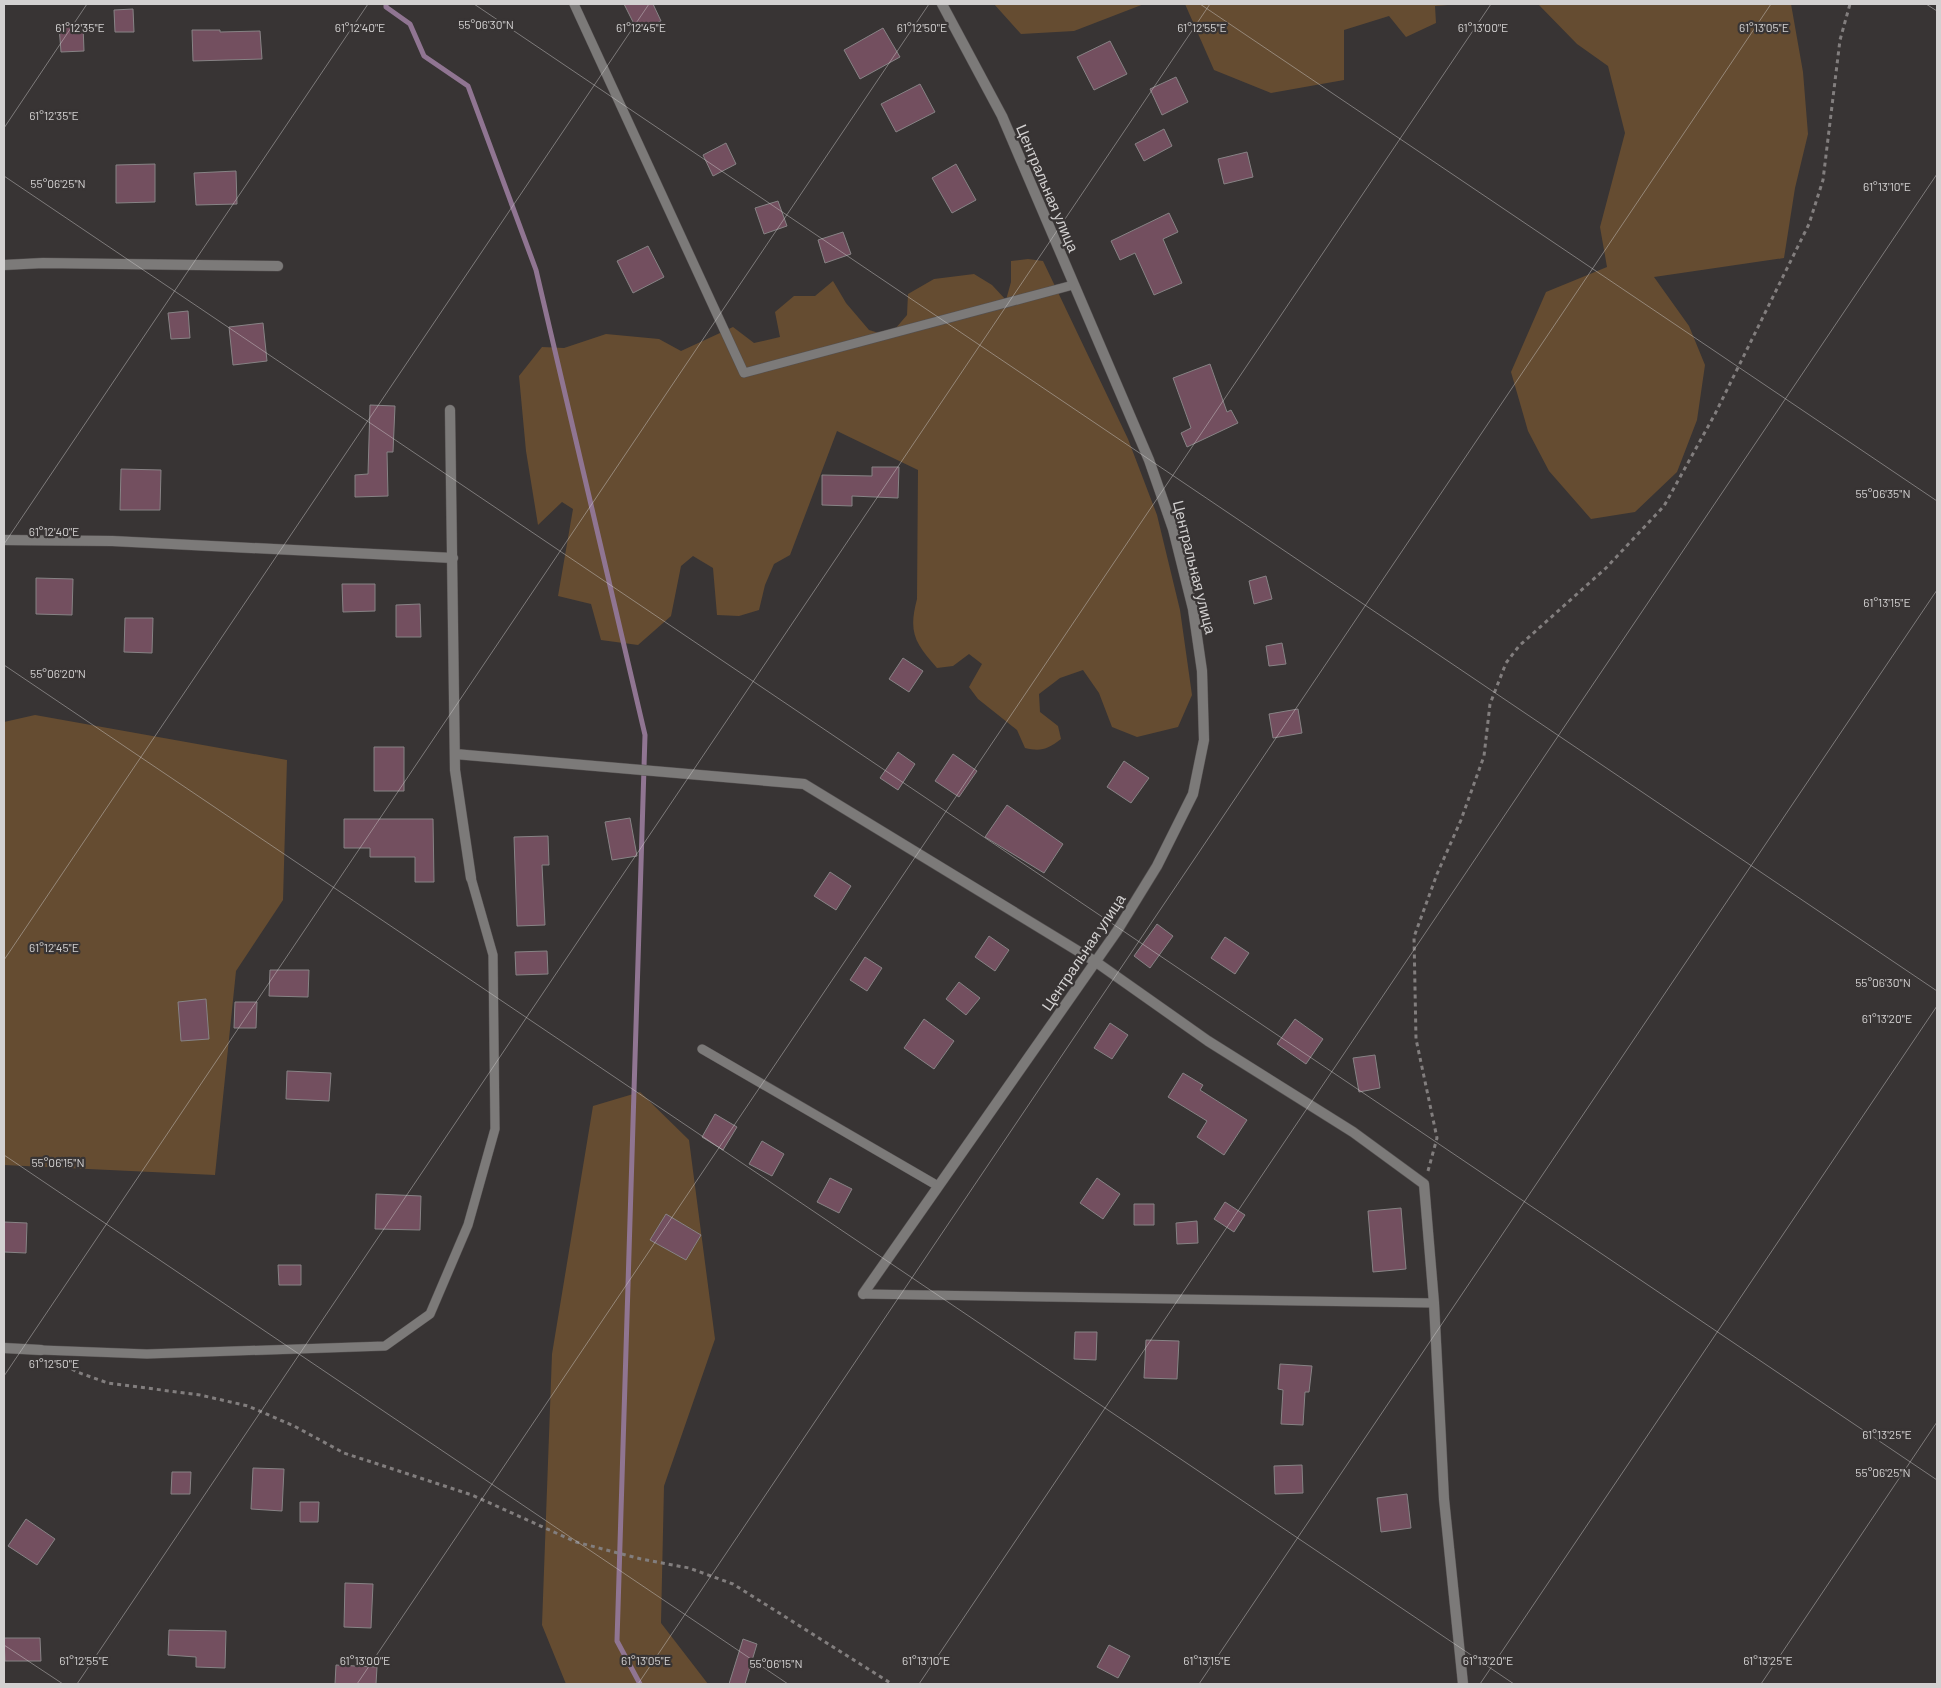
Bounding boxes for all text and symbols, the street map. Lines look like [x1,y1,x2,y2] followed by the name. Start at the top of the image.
[458,17,514,31] text: 55°06'30"N
[55,20,105,34] text: 61°12'35"E
[335,20,385,34] text: 61°12'40"E
[616,20,666,34] text: 61°12'45"E
[897,20,947,34] text: 61°12'50"E
[1177,20,1227,34] text: 61°12'55"E
[1458,20,1508,34] text: 61°13'00"E
[1739,20,1789,34] text: 61°13'05"E
[29,108,79,122] text: 61°12'35"E
[1013,122,1083,255] street label: Центральная улица
[30,176,86,190] text: 55°06'25"N
[1863,179,1911,193] text: 61°13'10"E
[1855,486,1911,500] text: 55°06'35"N
[1170,498,1220,636] street label: Центральная улица
[29,524,79,538] text: 61°12'40"E
[1863,595,1911,609] text: 61°13'15"E
[30,666,86,680] text: 55°06'20"N
[1037,890,1129,1014] street label: Центральная улица
[29,940,79,954] text: 61°12'45"E
[1855,975,1911,989] text: 55°06'30"N
[1862,1011,1912,1025] text: 61°13'20"E
[31,1155,85,1169] text: 55°06'15"N
[29,1356,79,1370] text: 61°12'50"E
[1862,1427,1912,1441] text: 61°13'25"E
[1855,1465,1911,1479] text: 55°06'25"N
[59,1653,109,1667] text: 61°12'55"E
[340,1653,390,1667] text: 61°13'00"E
[621,1653,671,1667] text: 61°13'05"E
[902,1653,950,1667] text: 61°13'10"E
[1183,1653,1231,1667] text: 61°13'15"E
[1463,1653,1513,1667] text: 61°13'20"E
[1743,1653,1793,1667] text: 61°13'25"E
[749,1656,803,1670] text: 55°06'15"N

